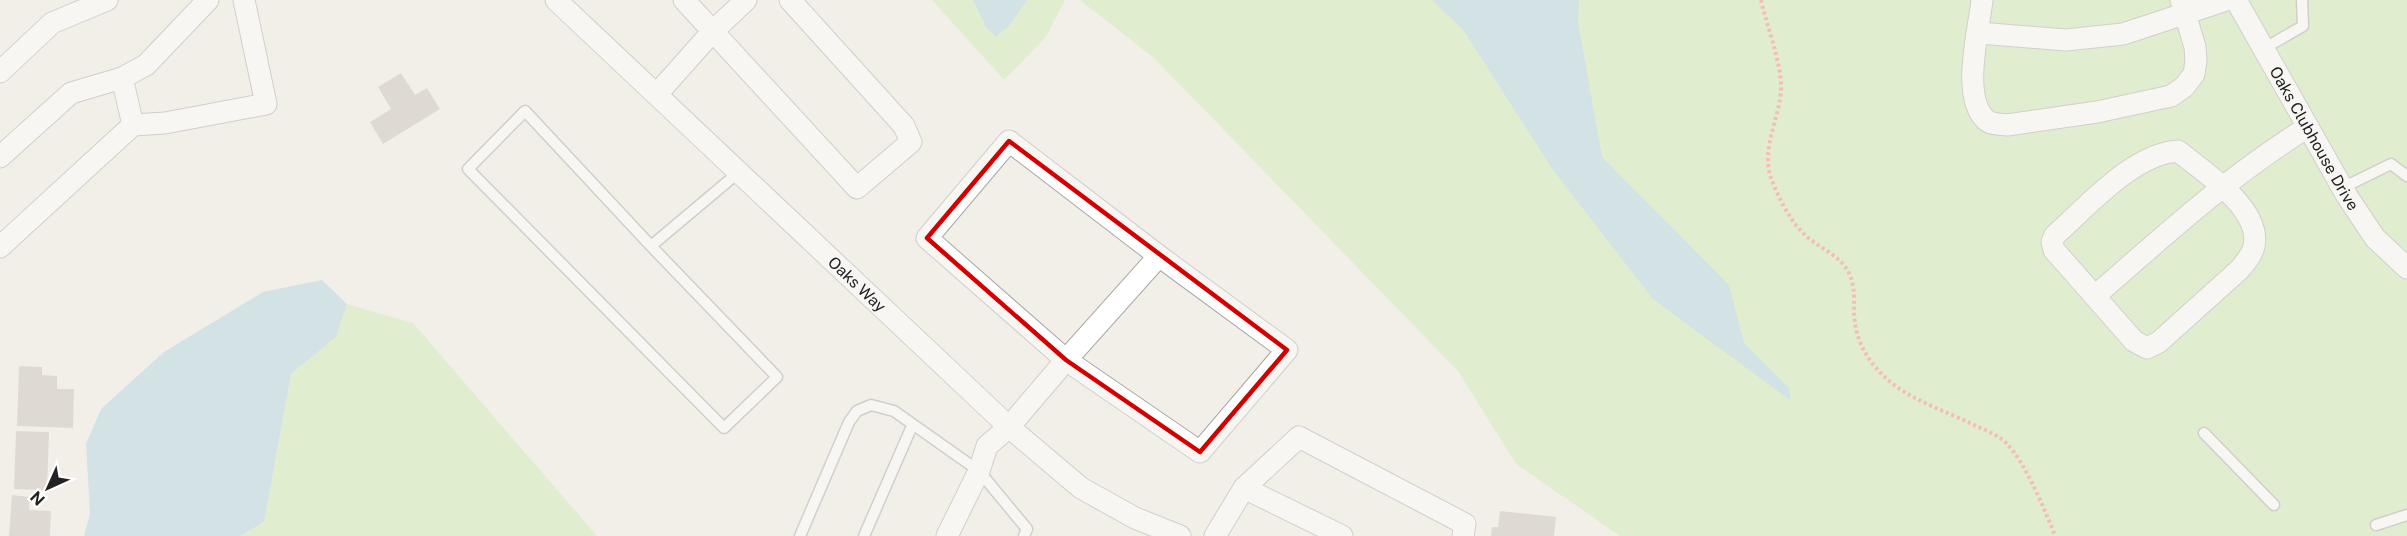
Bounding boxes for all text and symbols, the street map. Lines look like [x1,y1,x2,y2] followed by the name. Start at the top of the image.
[2266,63,2363,214] street label: Oaks Clubhouse Drive
[824,253,890,316] street label: Oaks Way
[18,458,78,518] north arrow
[27,487,49,509] text: N

